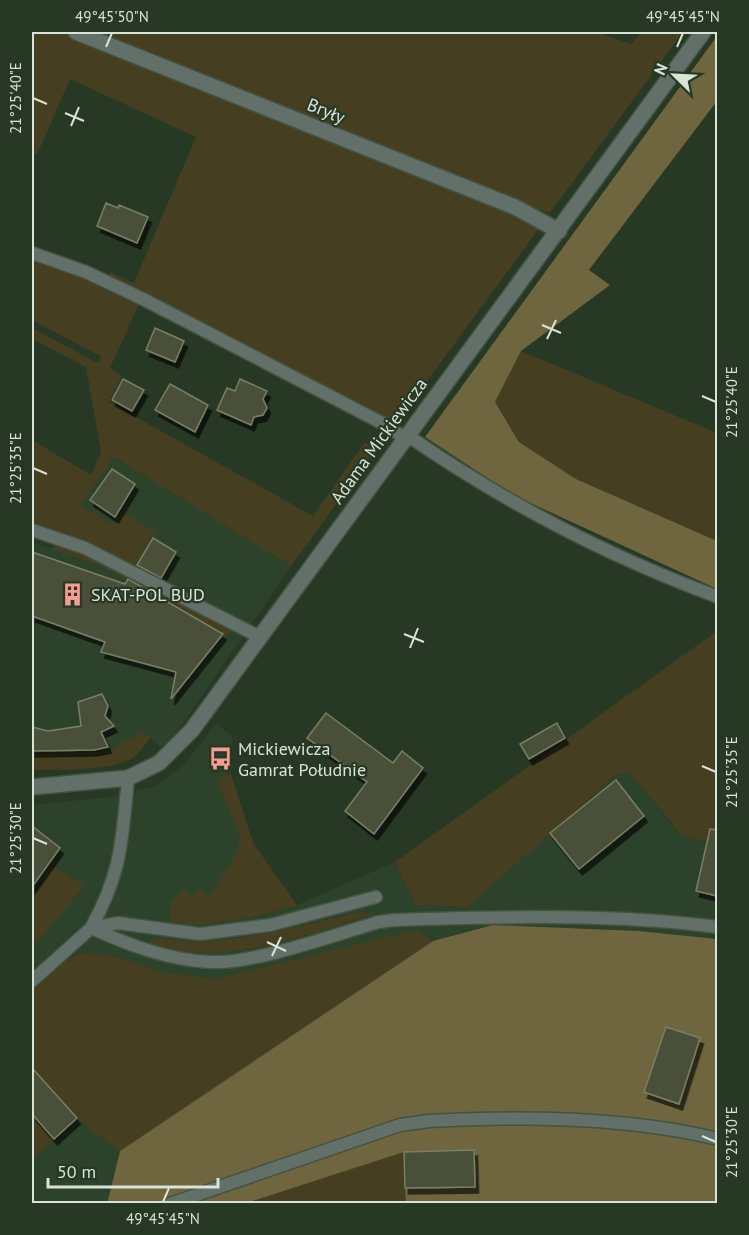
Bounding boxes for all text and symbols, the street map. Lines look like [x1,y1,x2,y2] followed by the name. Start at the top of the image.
[75,7,149,26] text: 49°45'50"N
[646,7,720,26] text: 49°45'45"N
[644,45,704,105] north arrow
[649,60,672,78] text: N
[6,62,25,134] text: 21°25'40"E
[304,93,349,129] street label: Bryły
[722,366,741,438] text: 21°25'40"E
[325,373,432,508] street label: Adama Mickiewicza
[6,432,25,504] text: 21°25'35"E
[60,582,86,608] building icon: SKAT-POL BUD
[91,583,205,606] place label: SKAT-POL BUD
[722,736,741,808] text: 21°25'35"E
[238,737,366,781] place label: Mickiewicza Gamrat Południe
[207,746,233,772] bus stop icon: Mickiewicza Gamrat Południe
[6,802,25,874] text: 21°25'30"E
[722,1106,741,1178] text: 21°25'30"E
[48,1151,218,1189] scale bar
[57,1160,96,1183] text: 50 m
[126,1209,200,1228] text: 49°45'45"N

